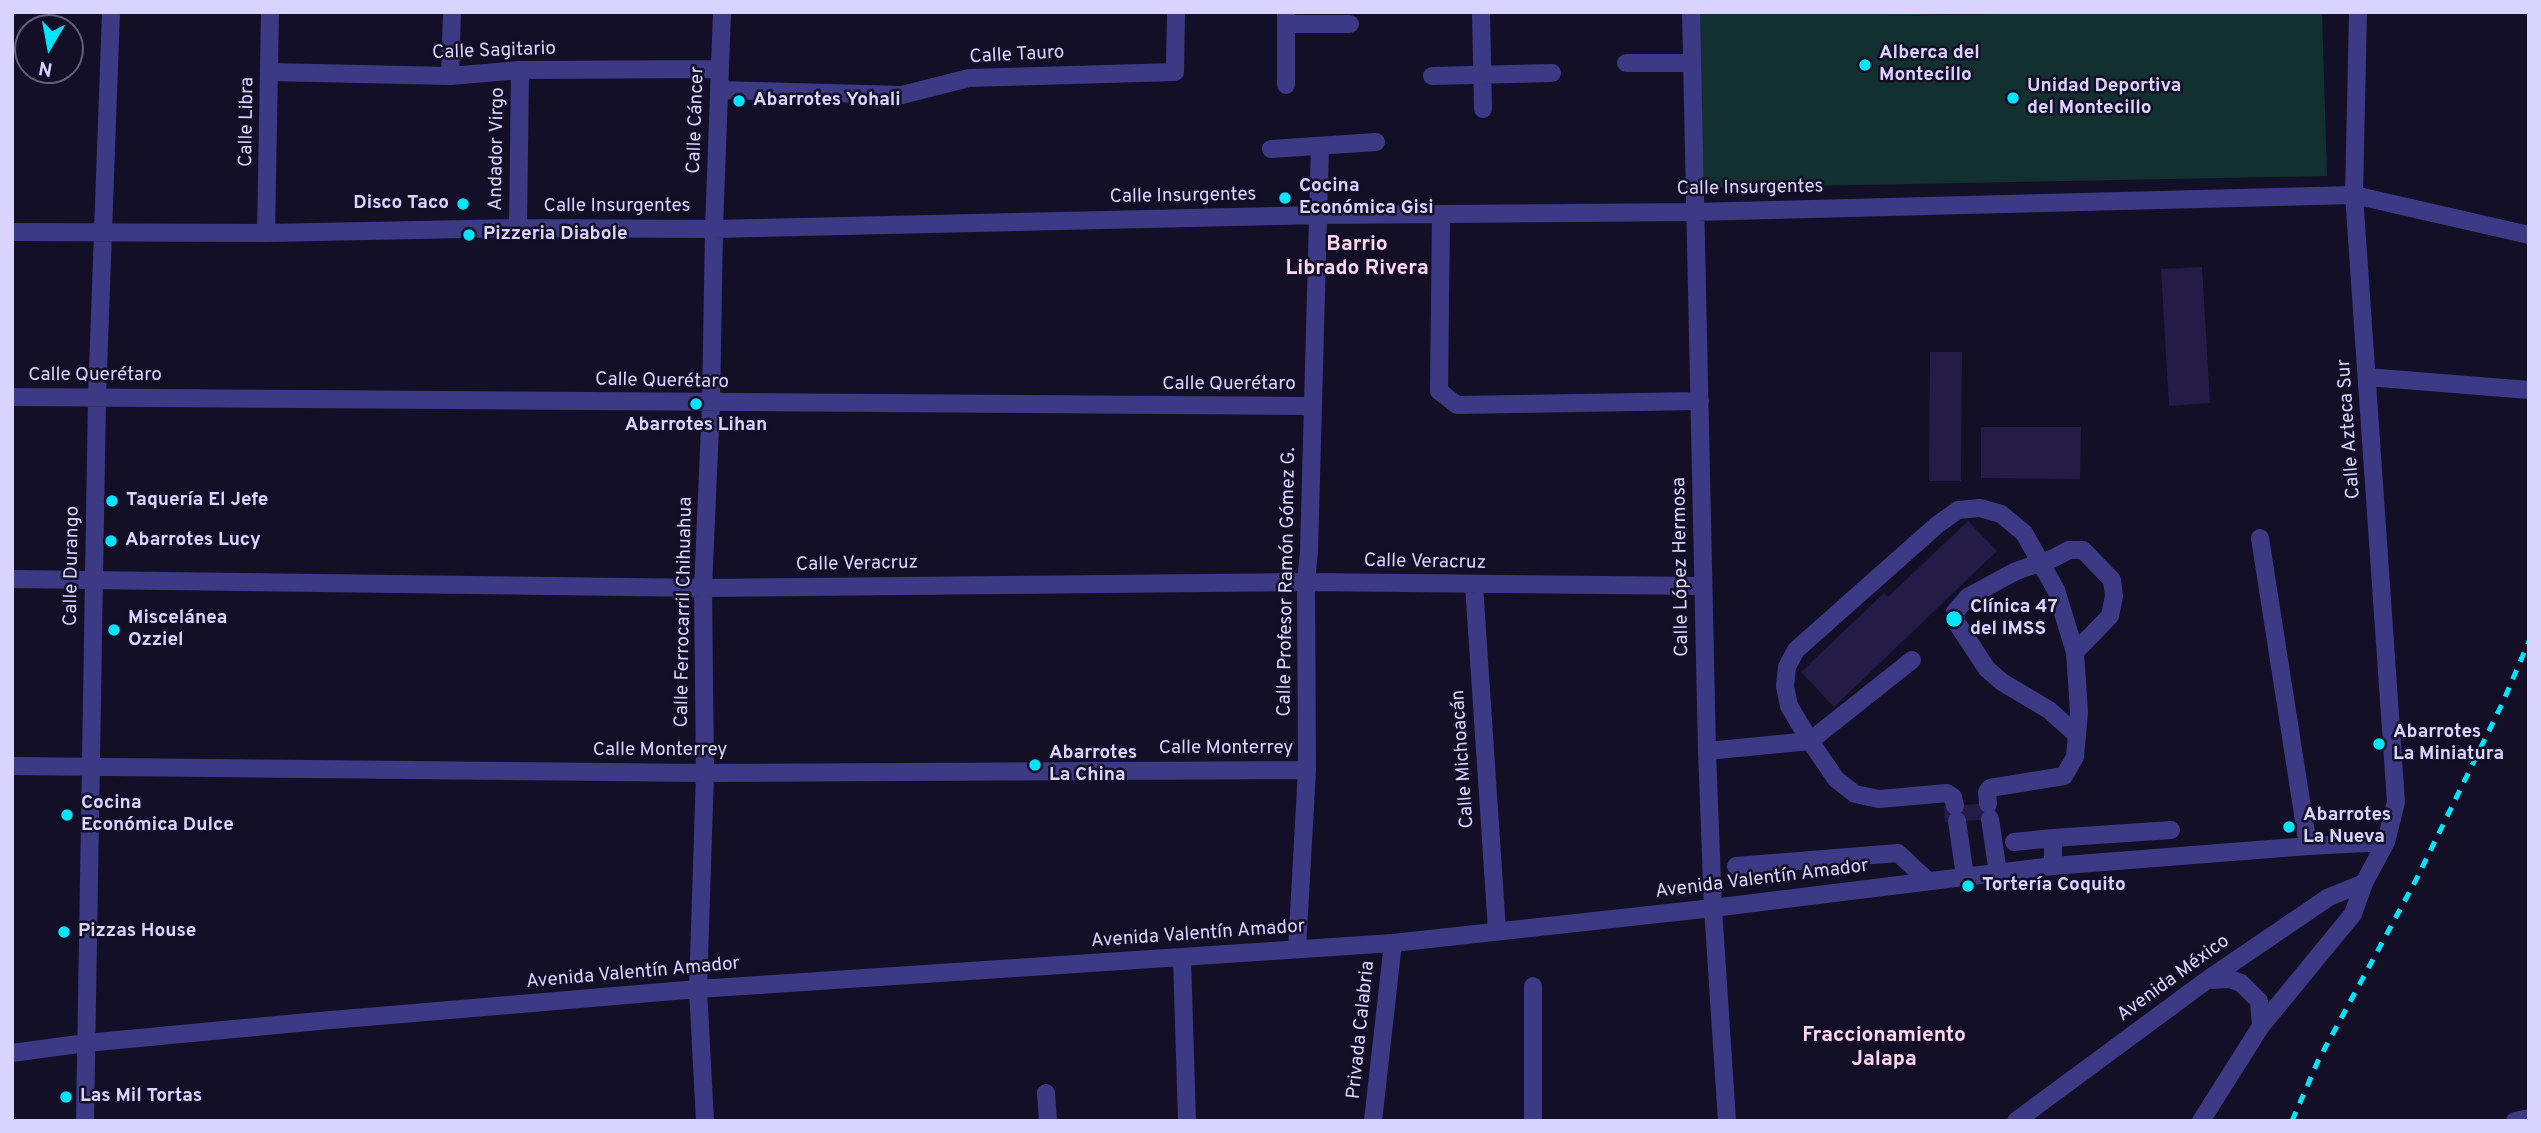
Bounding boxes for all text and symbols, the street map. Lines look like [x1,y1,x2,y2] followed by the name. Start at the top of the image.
[14,14,84,84] north arrow
[432,38,556,66] street label: Calle Sagitario
[969,42,1065,70] street label: Calle Tauro
[1879,43,1980,87] place label: Alberca del Montecillo
[37,55,55,81] text: N
[1857,57,1873,73] marker: Alberca del Montecillo
[684,66,710,174] street label: Calle Cáncer
[2027,76,2181,120] place label: Unidad Deportiva del Montecillo
[236,77,260,167] street label: Calle Libra
[486,87,510,211] street label: Andador Virgo
[753,90,901,112] place label: Abarrotes Yohali
[2005,90,2021,106] marker: Unidad Deportiva del Montecillo
[731,93,747,109] marker: Abarrotes Yohali
[1299,176,1434,220] place label: Cocina Económica Gisi
[1676,176,1824,202] street label: Calle Insurgentes
[1109,184,1257,210] street label: Calle Insurgentes
[1277,190,1293,206] marker: Cocina Económica Gisi
[353,193,449,215] place label: Disco Taco
[455,196,471,212] marker: Disco Taco
[544,196,690,218] street label: Calle Insurgentes
[483,224,628,246] place label: Pizzeria Diabole
[461,227,477,243] marker: Pizzeria Diabole
[1285,233,1429,283] district label: Barrio Librado Rivera
[2334,358,2366,500] street label: Calle Azteca Sur
[28,365,162,387] street label: Calle Querétaro
[595,369,729,395] street label: Calle Querétaro
[1162,374,1296,396] street label: Calle Querétaro
[688,396,704,412] marker: Abarrotes Lihan
[625,415,767,437] place label: Abarrotes Lihan
[1274,447,1302,717] street label: Calle Profesor Ramón Gómez G.
[1669,477,1695,657] street label: Calle López Hermosa
[126,490,268,512] place label: Taquería El Jefe
[104,493,120,509] marker: Taquería El Jefe
[672,496,698,728] street label: Calle Ferrocarril Chihuahua
[61,506,85,626] street label: Calle Durango
[125,530,261,552] place label: Abarrotes Lucy
[103,533,119,549] marker: Abarrotes Lucy
[1364,551,1486,575] street label: Calle Veracruz
[796,553,918,577] street label: Calle Veracruz
[1970,597,2058,641] place label: Clínica 47 del IMSS
[128,608,227,652] place label: Miscelánea Ozziel
[1944,609,1964,629] marker: Clínica 47 del IMSS
[106,622,122,638] marker: Miscelánea Ozziel
[1448,689,1480,829] street label: Calle Michoacán
[2393,722,2504,766] place label: Abarrotes La Miniatura
[2371,736,2387,752] marker: Abarrotes La Miniatura
[1159,738,1293,760] street label: Calle Monterrey
[593,740,727,762] street label: Calle Monterrey
[1049,743,1137,787] place label: Abarrotes La China
[1027,757,1043,773] marker: Abarrotes La China
[81,793,234,837] place label: Cocina Económica Dulce
[2303,805,2391,849] place label: Abarrotes La Nueva
[59,807,75,823] marker: Cocina Económica Dulce
[2281,819,2297,835] marker: Abarrotes La Nueva
[1654,856,1870,904] street label: Avenida Valentín Amador
[1982,875,2126,897] place label: Tortería Coquito
[1960,878,1976,894] marker: Tortería Coquito
[1090,916,1306,954] street label: Avenida Valentín Amador
[78,921,196,943] place label: Pizzas House
[56,924,72,940] marker: Pizzas House
[2113,931,2235,1027] street label: Avenida México
[525,953,741,995] street label: Avenida Valentín Amador
[1343,960,1381,1100] street label: Privada Calabria
[1802,1024,1966,1074] district label: Fraccionamiento Jalapa
[80,1086,202,1108] place label: Las Mil Tortas
[58,1089,74,1105] marker: Las Mil Tortas

